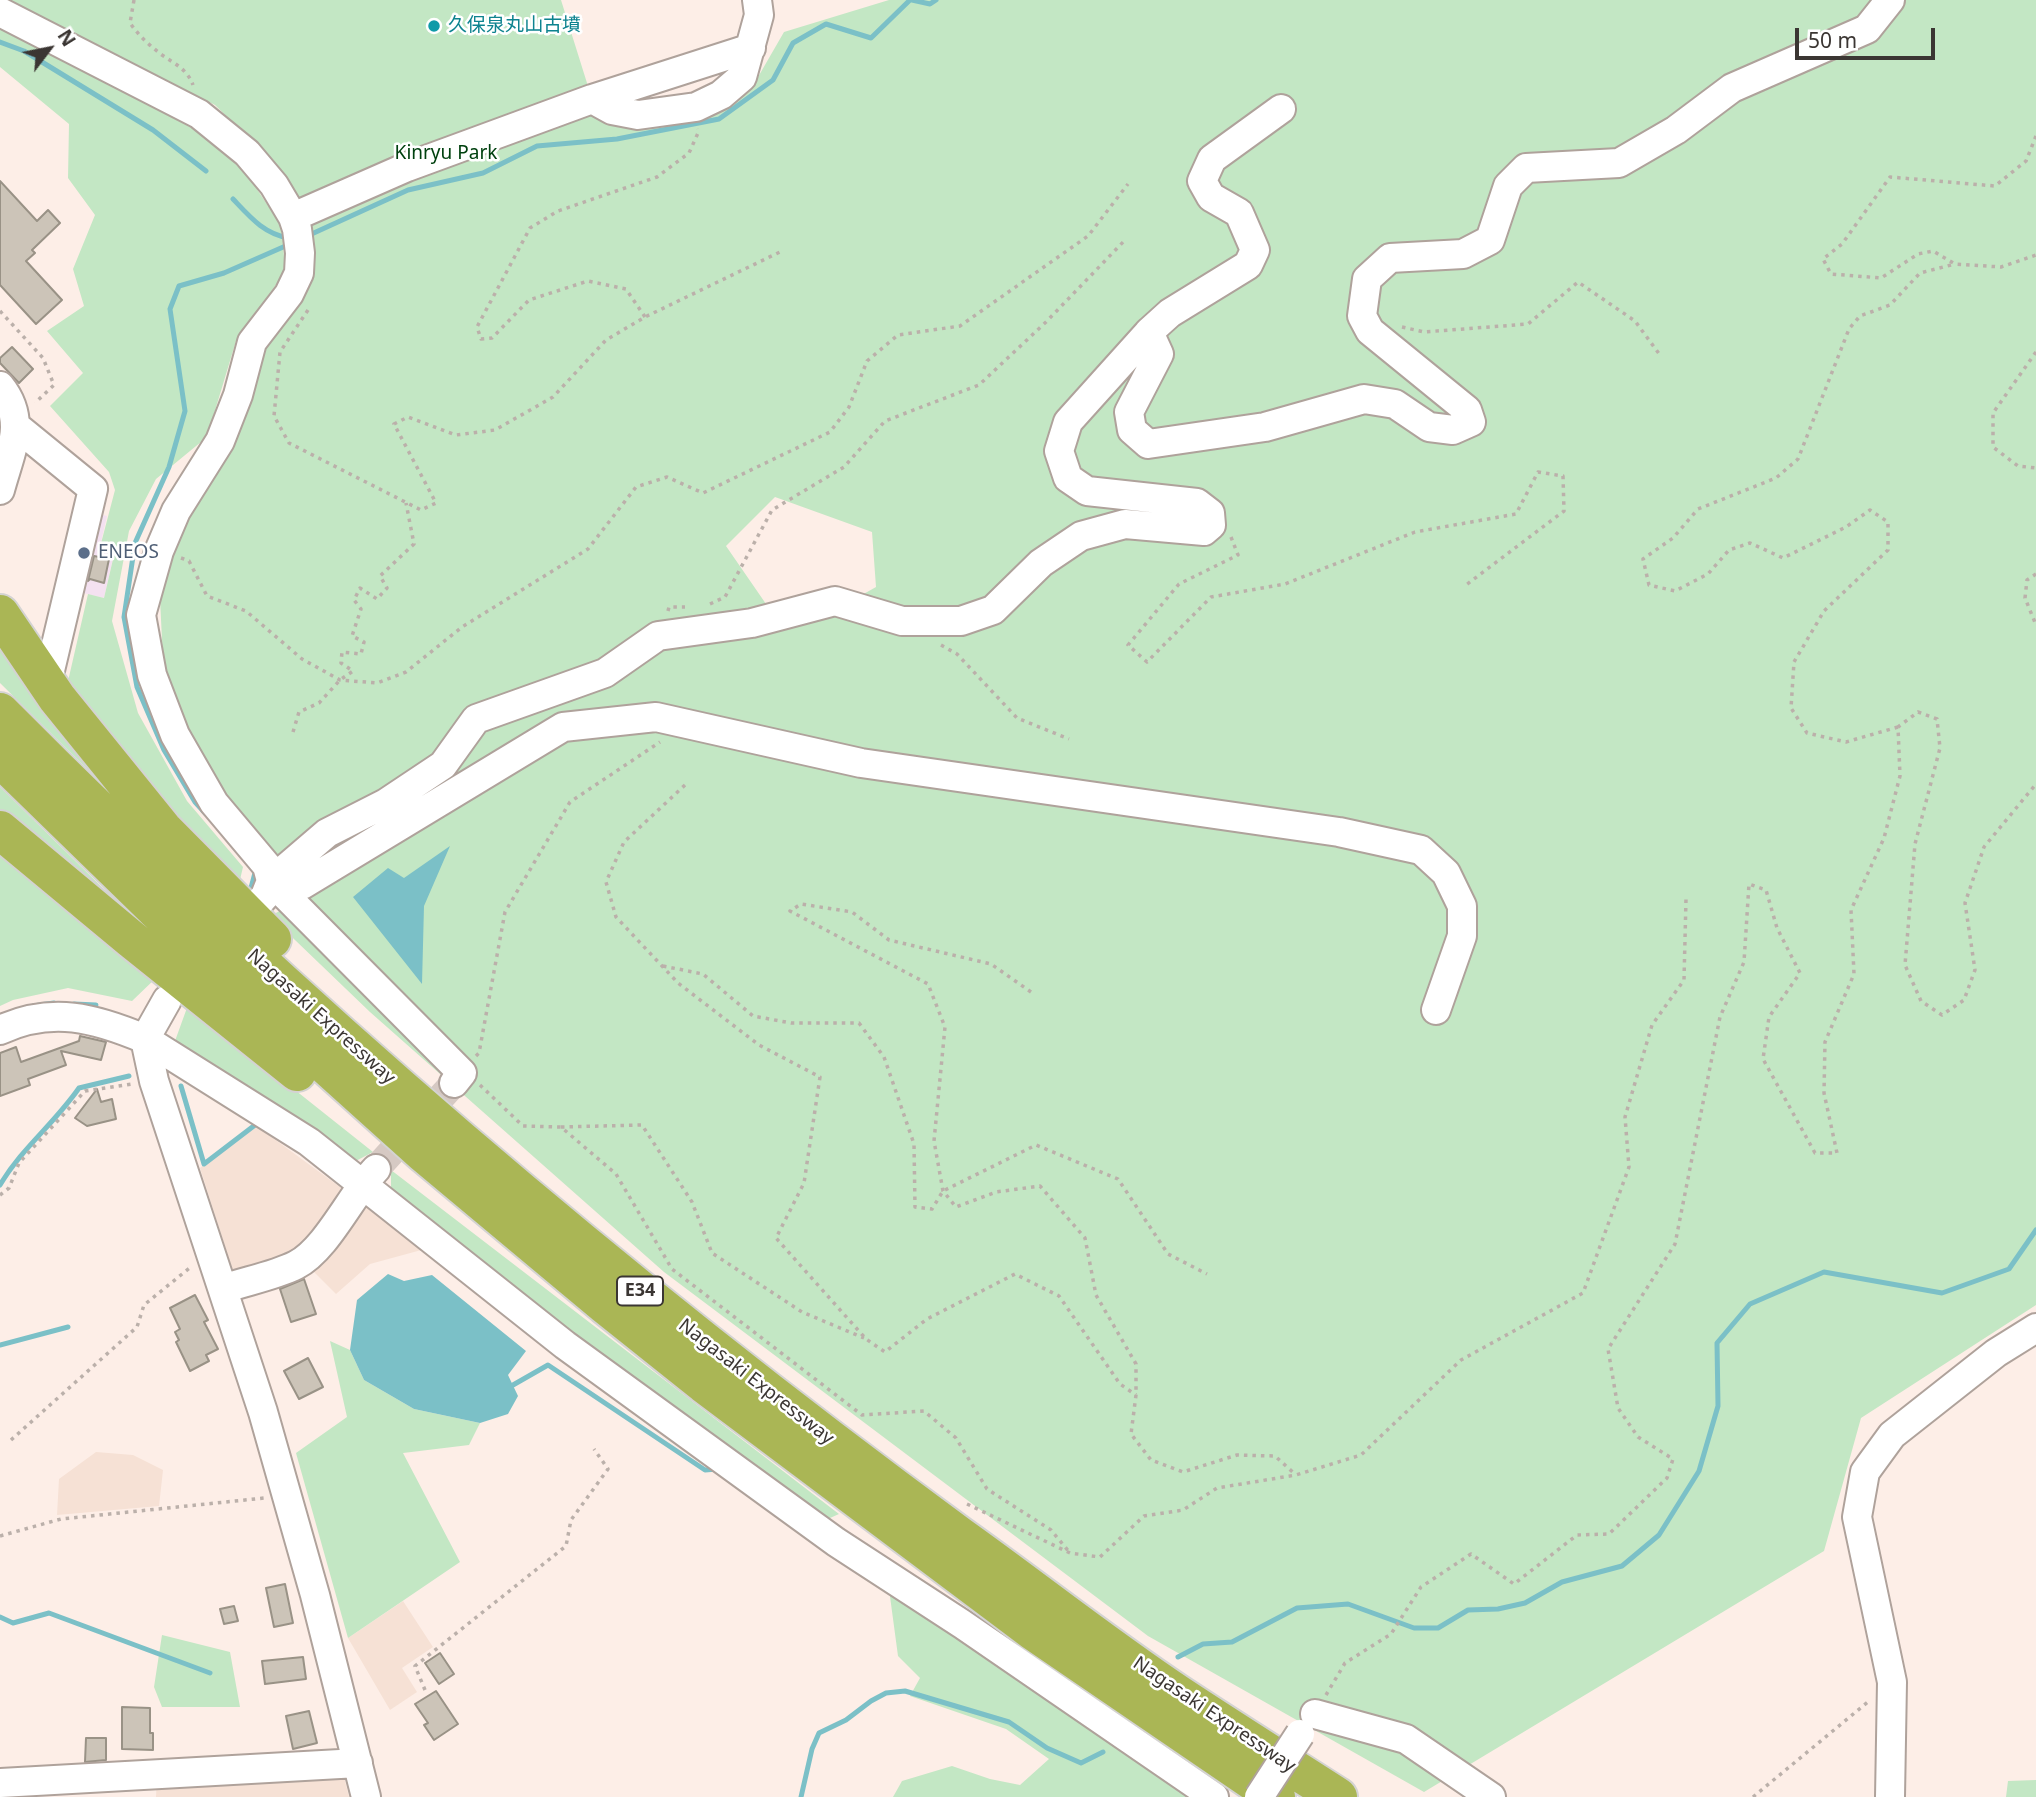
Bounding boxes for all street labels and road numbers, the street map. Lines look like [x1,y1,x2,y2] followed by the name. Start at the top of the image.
[242,945,400,1089] street label: Nagasaki Expressway
[617,1276,663,1306] road number: E34
[674,1314,838,1450] street label: Nagasaki Expressway
[1128,1652,1300,1778] street label: Nagasaki Expressway

